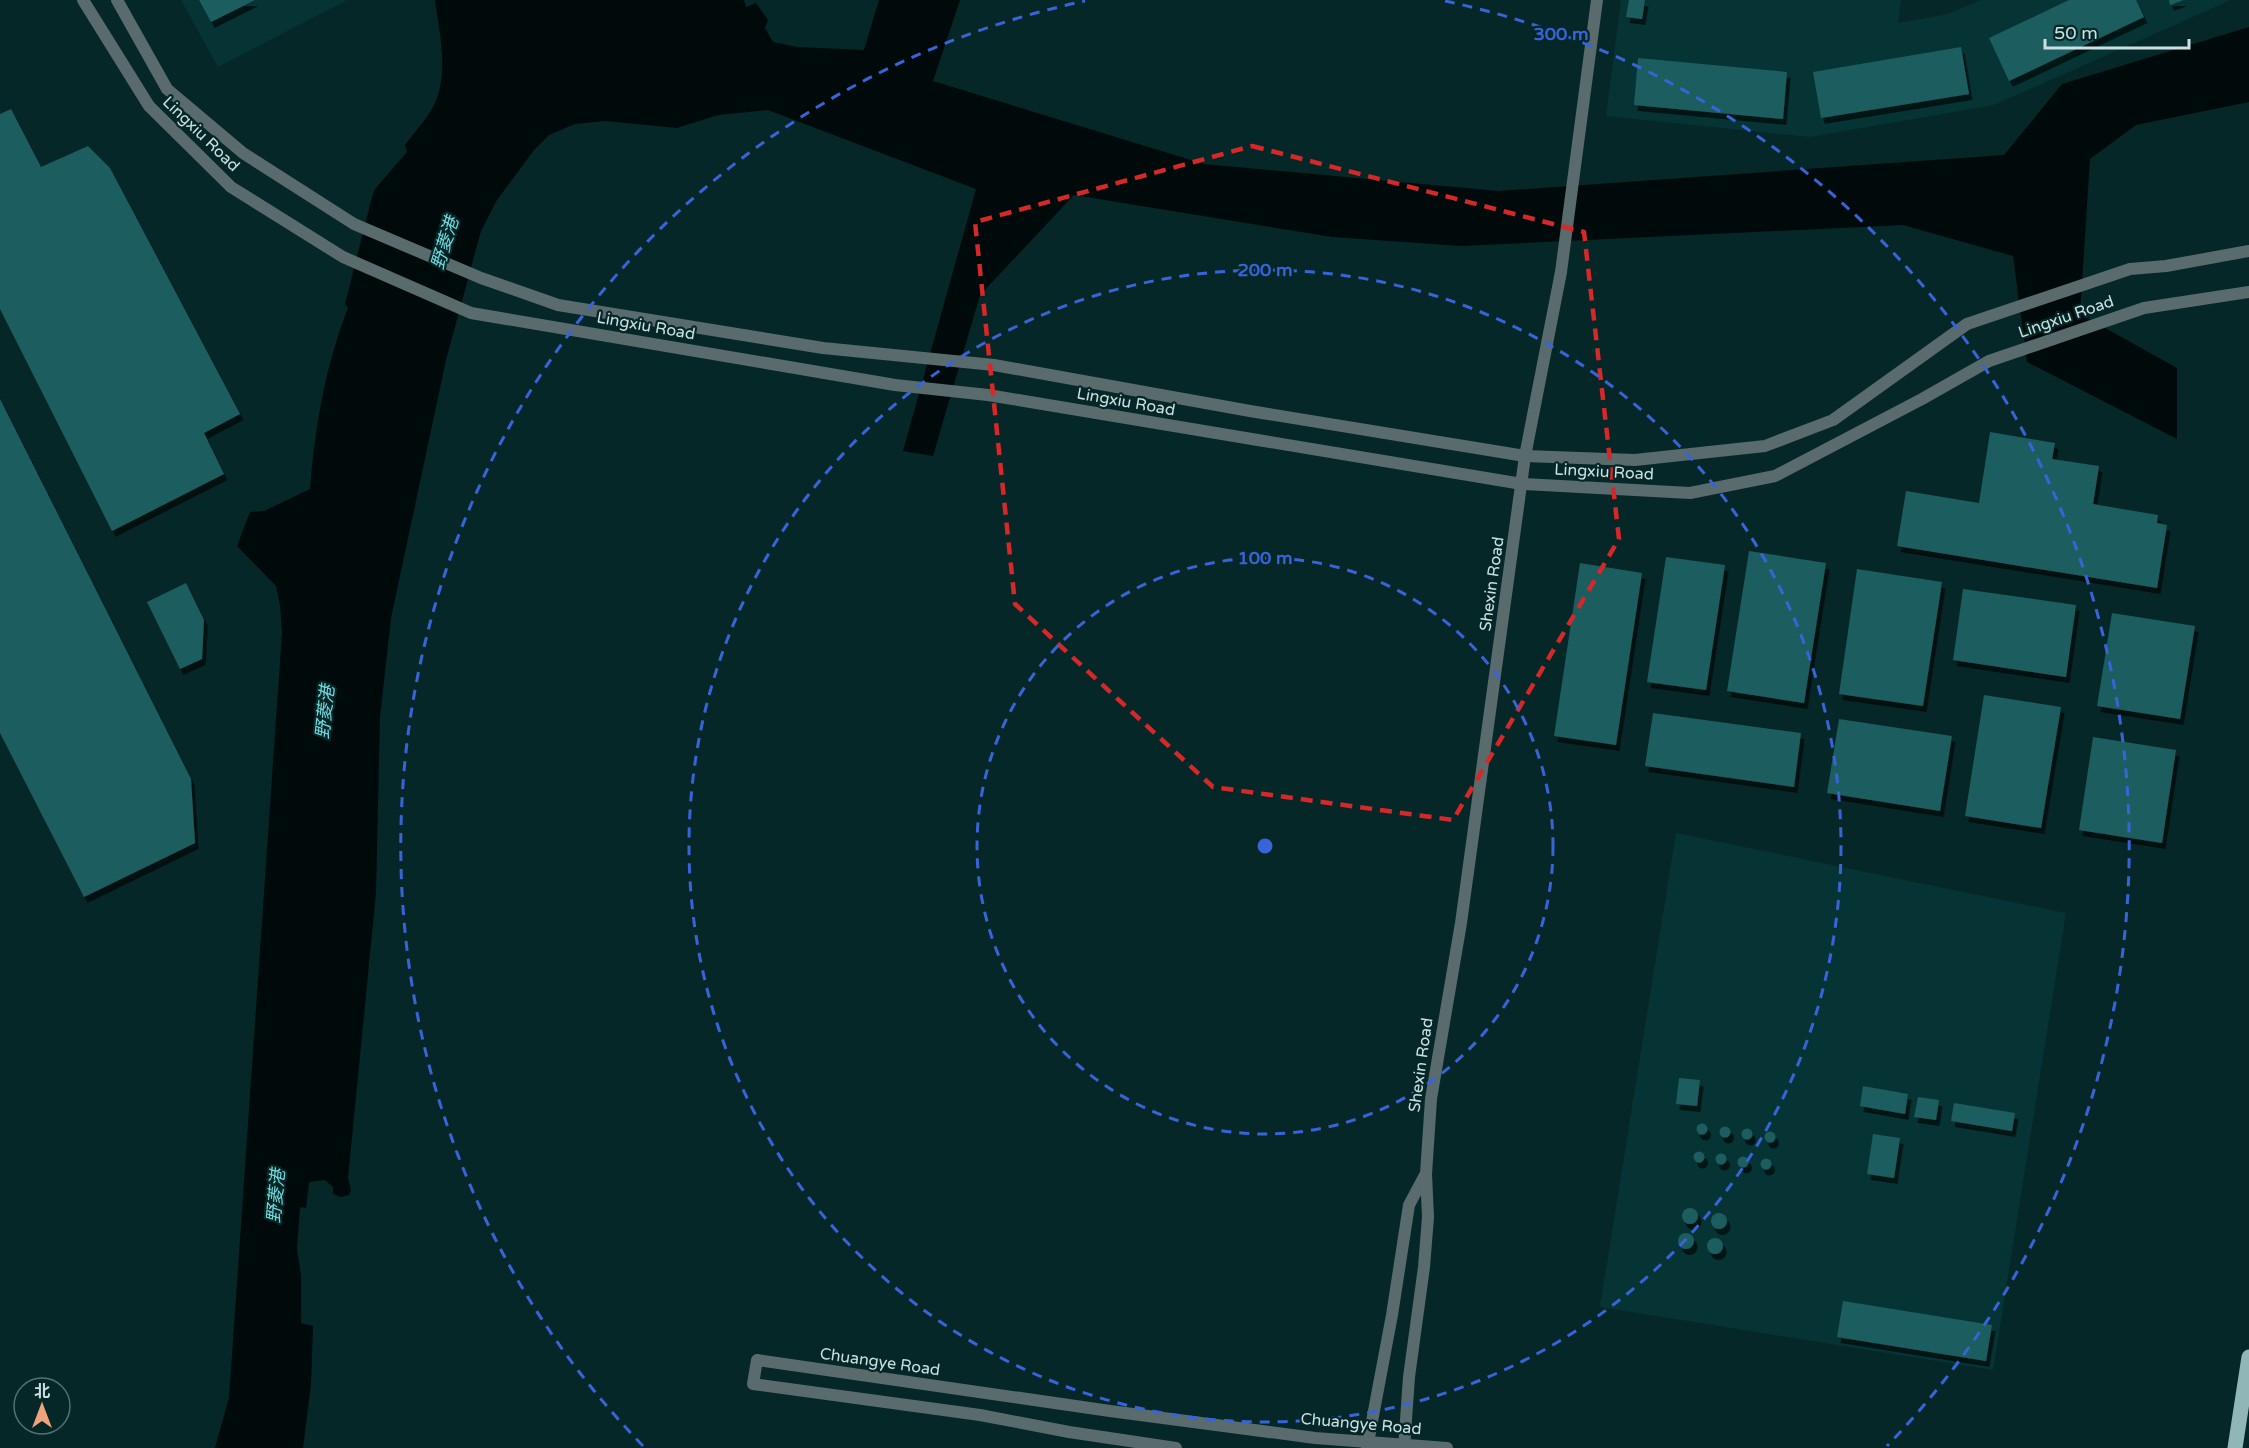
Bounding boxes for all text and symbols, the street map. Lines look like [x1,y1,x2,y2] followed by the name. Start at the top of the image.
[2045,12,2189,50] scale bar
[2054,22,2098,44] text: 50 m
[1533,23,1589,45] text: 300 m
[158,92,244,176] street label: Lingxiu Road
[427,211,464,272] water label: 野菱港
[1237,259,1293,281] text: 200 m
[2016,291,2116,343] street label: Lingxiu Road
[595,308,697,344] street label: Lingxiu Road
[1075,384,1177,420] street label: Lingxiu Road
[1554,459,1654,485] street label: Lingxiu Road
[1475,535,1509,633] street label: Shexin Road
[1237,547,1293,569] text: 100 m
[311,681,339,740] water label: 野菱港
[1255,836,1275,856] centre of rings
[1404,1016,1438,1114] street label: Shexin Road
[263,1165,290,1224] water label: 野菱港
[819,1344,941,1380] street label: Chuangye Road
[12,1376,72,1436] north arrow
[34,1382,50,1402] text: 北
[1300,1409,1422,1439] street label: Chuangye Road

